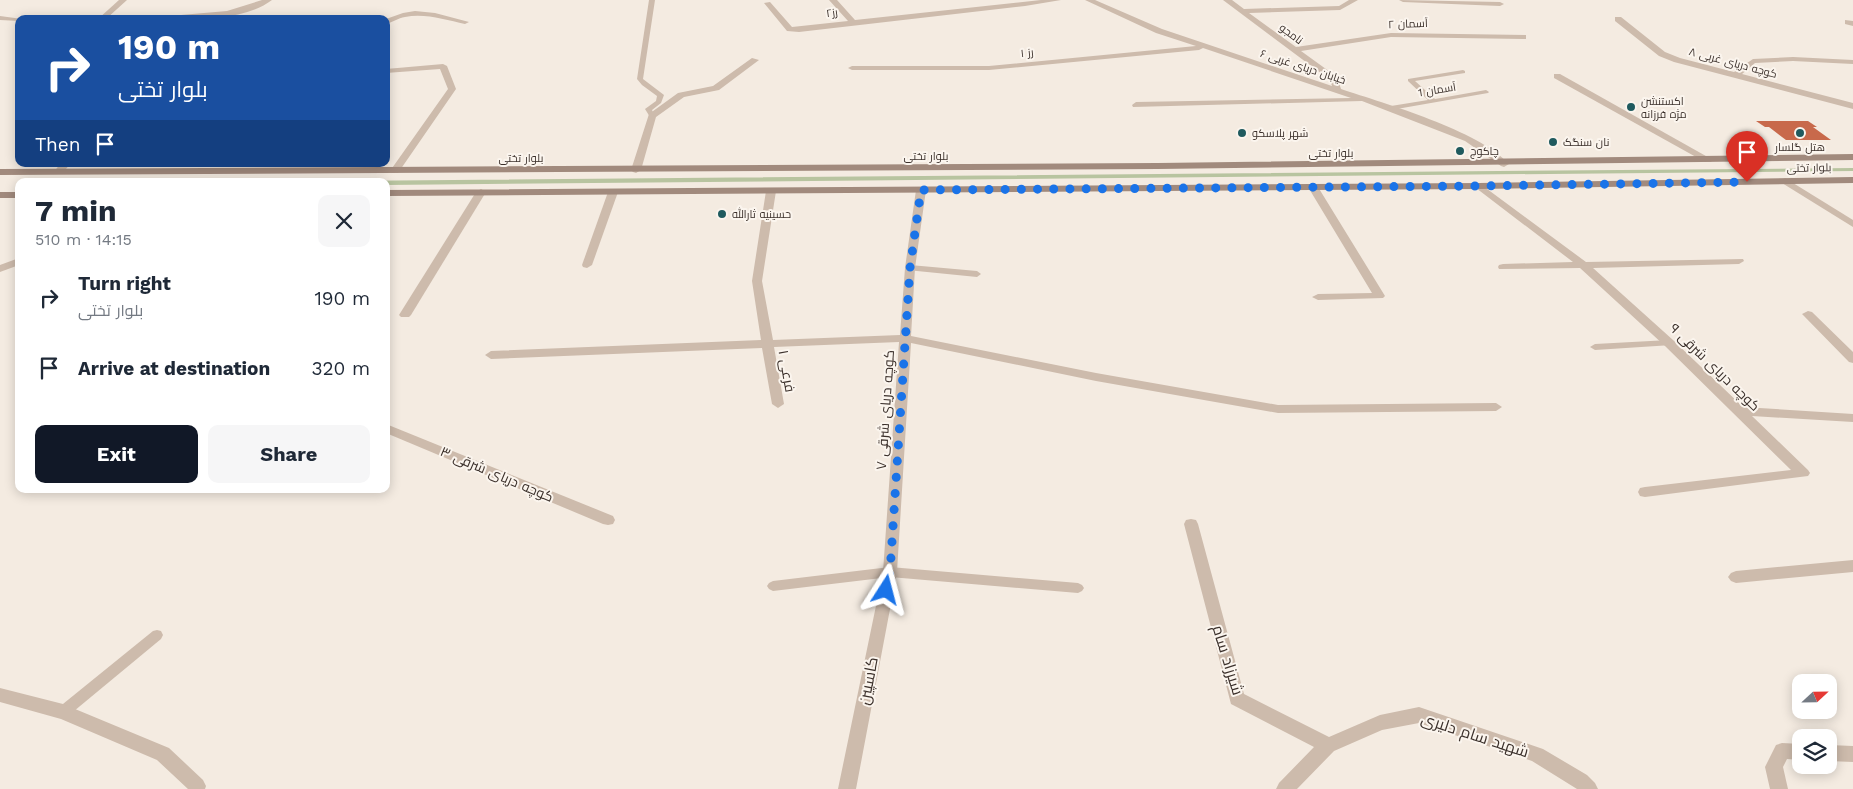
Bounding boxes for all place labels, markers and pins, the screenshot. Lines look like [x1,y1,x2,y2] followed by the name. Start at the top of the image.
[1641,95,1687,121] place label: اکستنشن مژه فرزانه
[1625,101,1637,113] marker: اکستنشن مژه فرزانه
[1236,127,1248,139] marker: شهر پلاسکو
[1252,127,1308,140] place label: شهر پلاسکو
[1794,127,1806,139] marker: هتل گلسار
[1726,131,1768,182] pin
[1547,136,1559,148] marker: نان سنگک
[1563,136,1609,149] place label: نان سنگک
[1774,141,1825,154] place label: هتل گلسار
[1454,145,1466,157] marker: چاکوچ
[1470,145,1499,159] place label: چاکوچ
[732,206,791,221] place label: حسینیه ثارالله
[716,208,728,220] marker: حسینیه ثارالله

